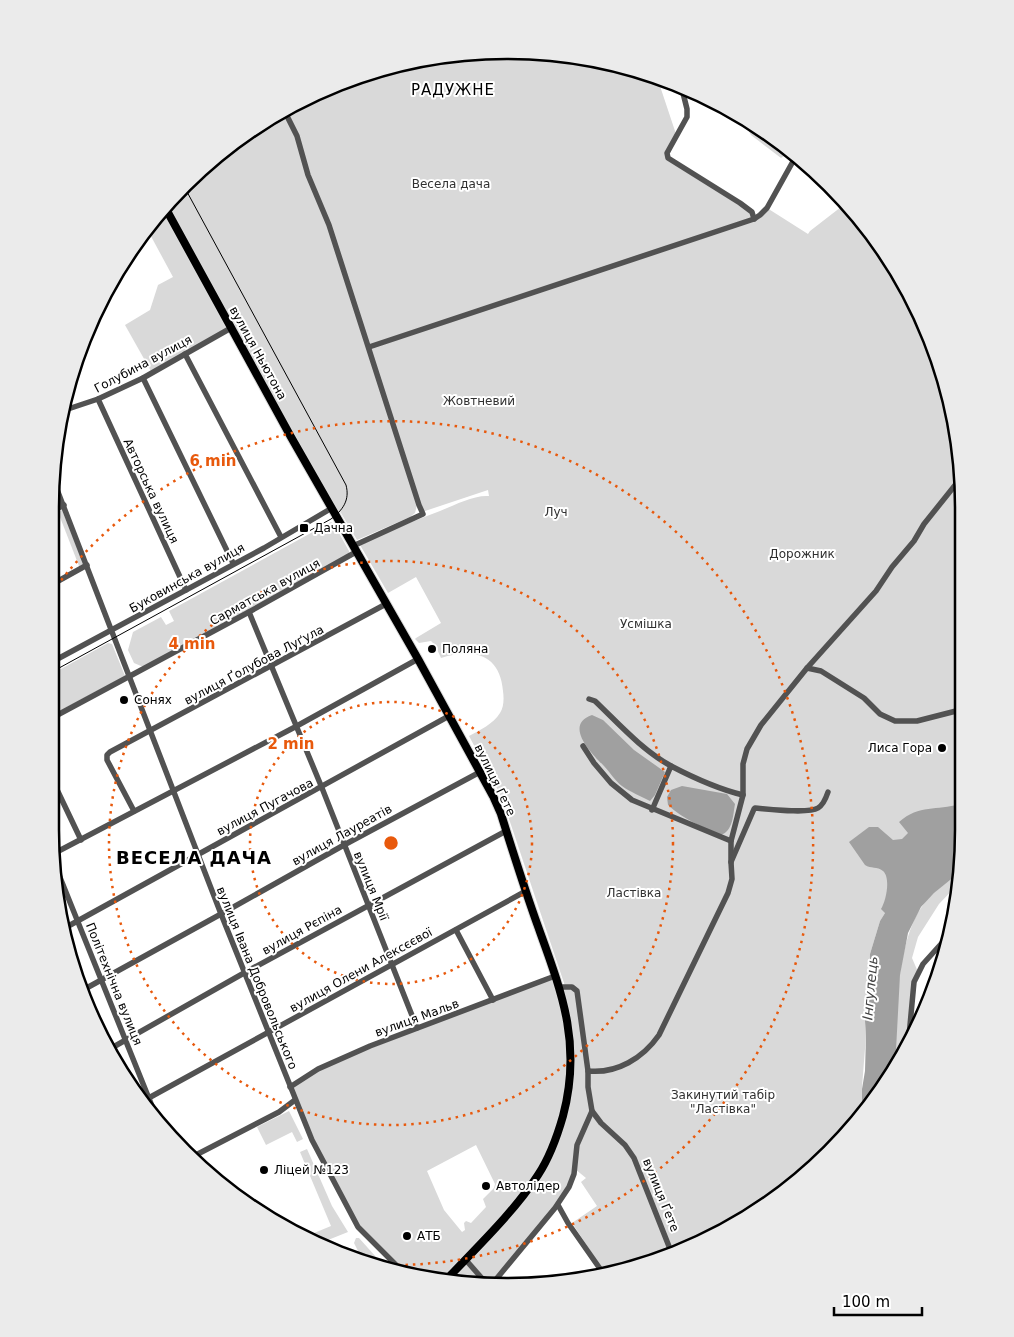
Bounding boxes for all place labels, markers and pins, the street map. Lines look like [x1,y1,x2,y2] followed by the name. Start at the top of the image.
[314,521,353,535] place label: Дачна
[298,522,310,534] marker: Дачна
[442,642,488,656] place label: Поляна
[426,643,438,655] marker: Поляна
[134,693,172,707] place label: Сонях
[118,694,130,706] marker: Сонях
[868,741,932,755] place label: Лиса Гора
[936,742,948,754] marker: Лиса Гора
[382,834,400,852] centre of rings
[274,1163,349,1177] place label: Ліцей №123
[258,1164,270,1176] marker: Ліцей №123
[496,1179,560,1193] place label: Автолідер
[480,1180,492,1192] marker: Автолідер
[417,1229,441,1243] place label: АТБ
[401,1230,413,1242] marker: АТБ

